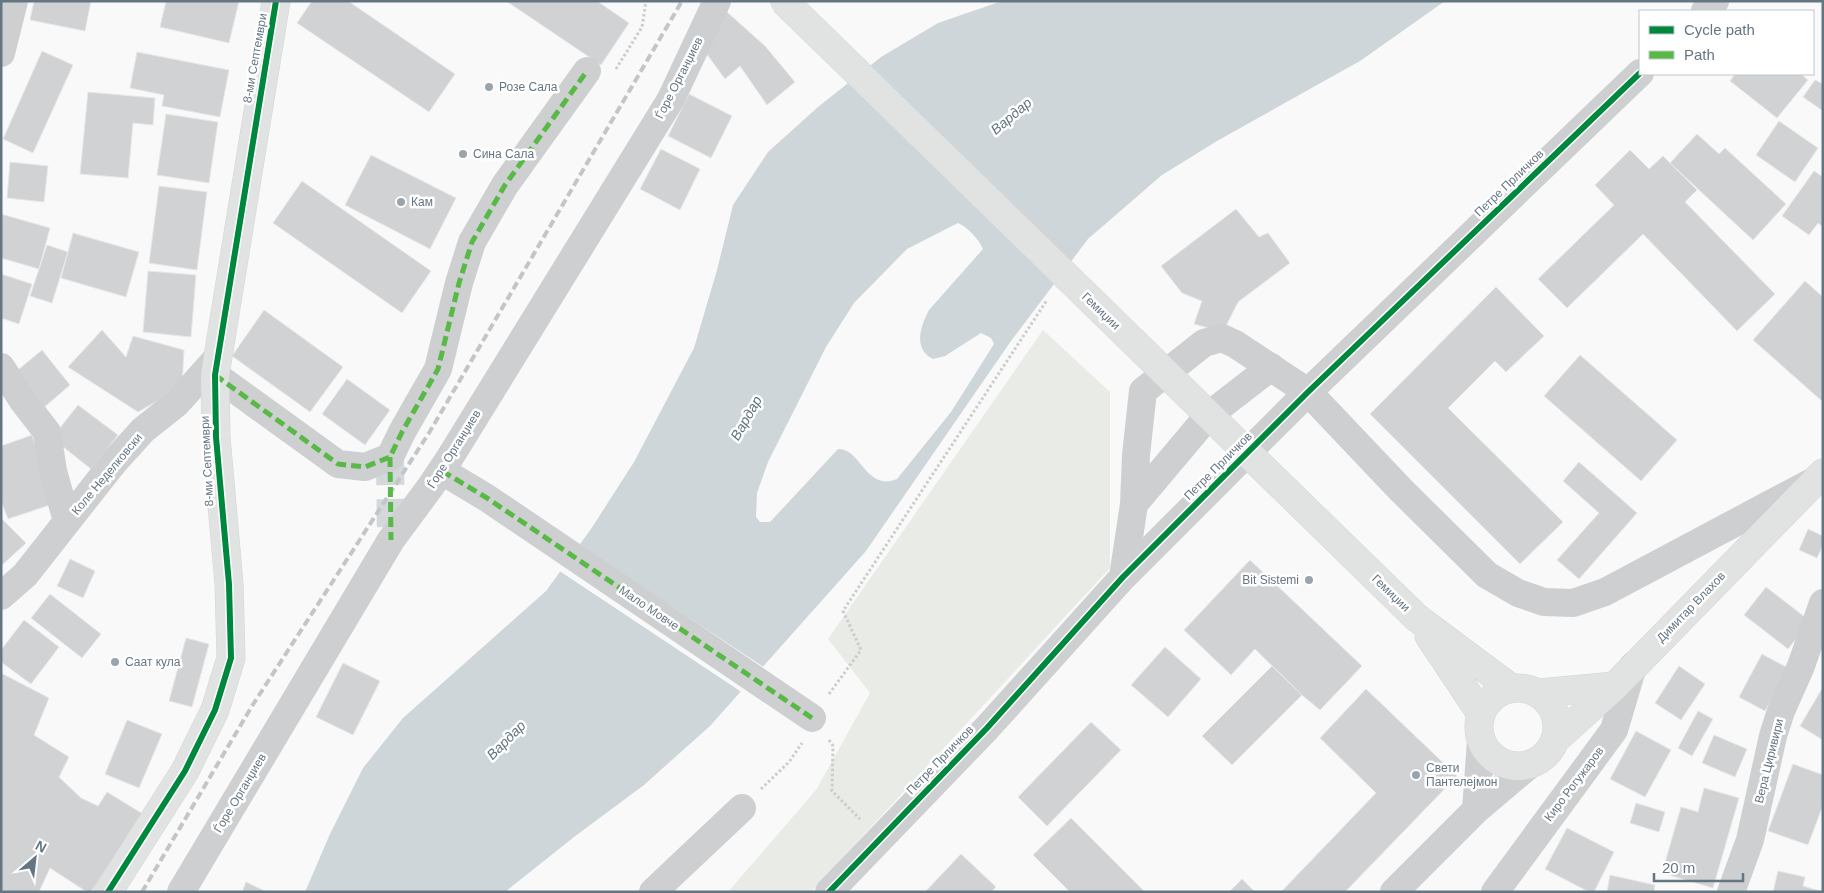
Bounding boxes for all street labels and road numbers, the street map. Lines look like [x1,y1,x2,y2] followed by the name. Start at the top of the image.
[240,12,270,104] street label: 8-ми Септември
[652,34,706,121] street label: Ѓоре Органџиев
[1472,147,1546,219] street label: Петре Прличков
[1079,290,1123,332] street label: Гемиџии
[423,407,484,491] street label: Ѓоре Органџиев
[198,415,216,507] street label: 8-ми Септември
[1181,429,1255,503] street label: Петре Прличков
[69,430,145,518] street label: Коле Неделковски
[1654,569,1728,645] street label: Димитар Влахов
[1369,572,1413,614] street label: Гемиџии
[616,583,682,633] street label: Мало Мовче
[1752,717,1786,805] street label: Вера Циривири
[904,723,976,797] street label: Петре Прличков
[1541,744,1607,824] street label: Киро Рогужаров
[210,750,269,835] street label: Ѓоре Органџиев

